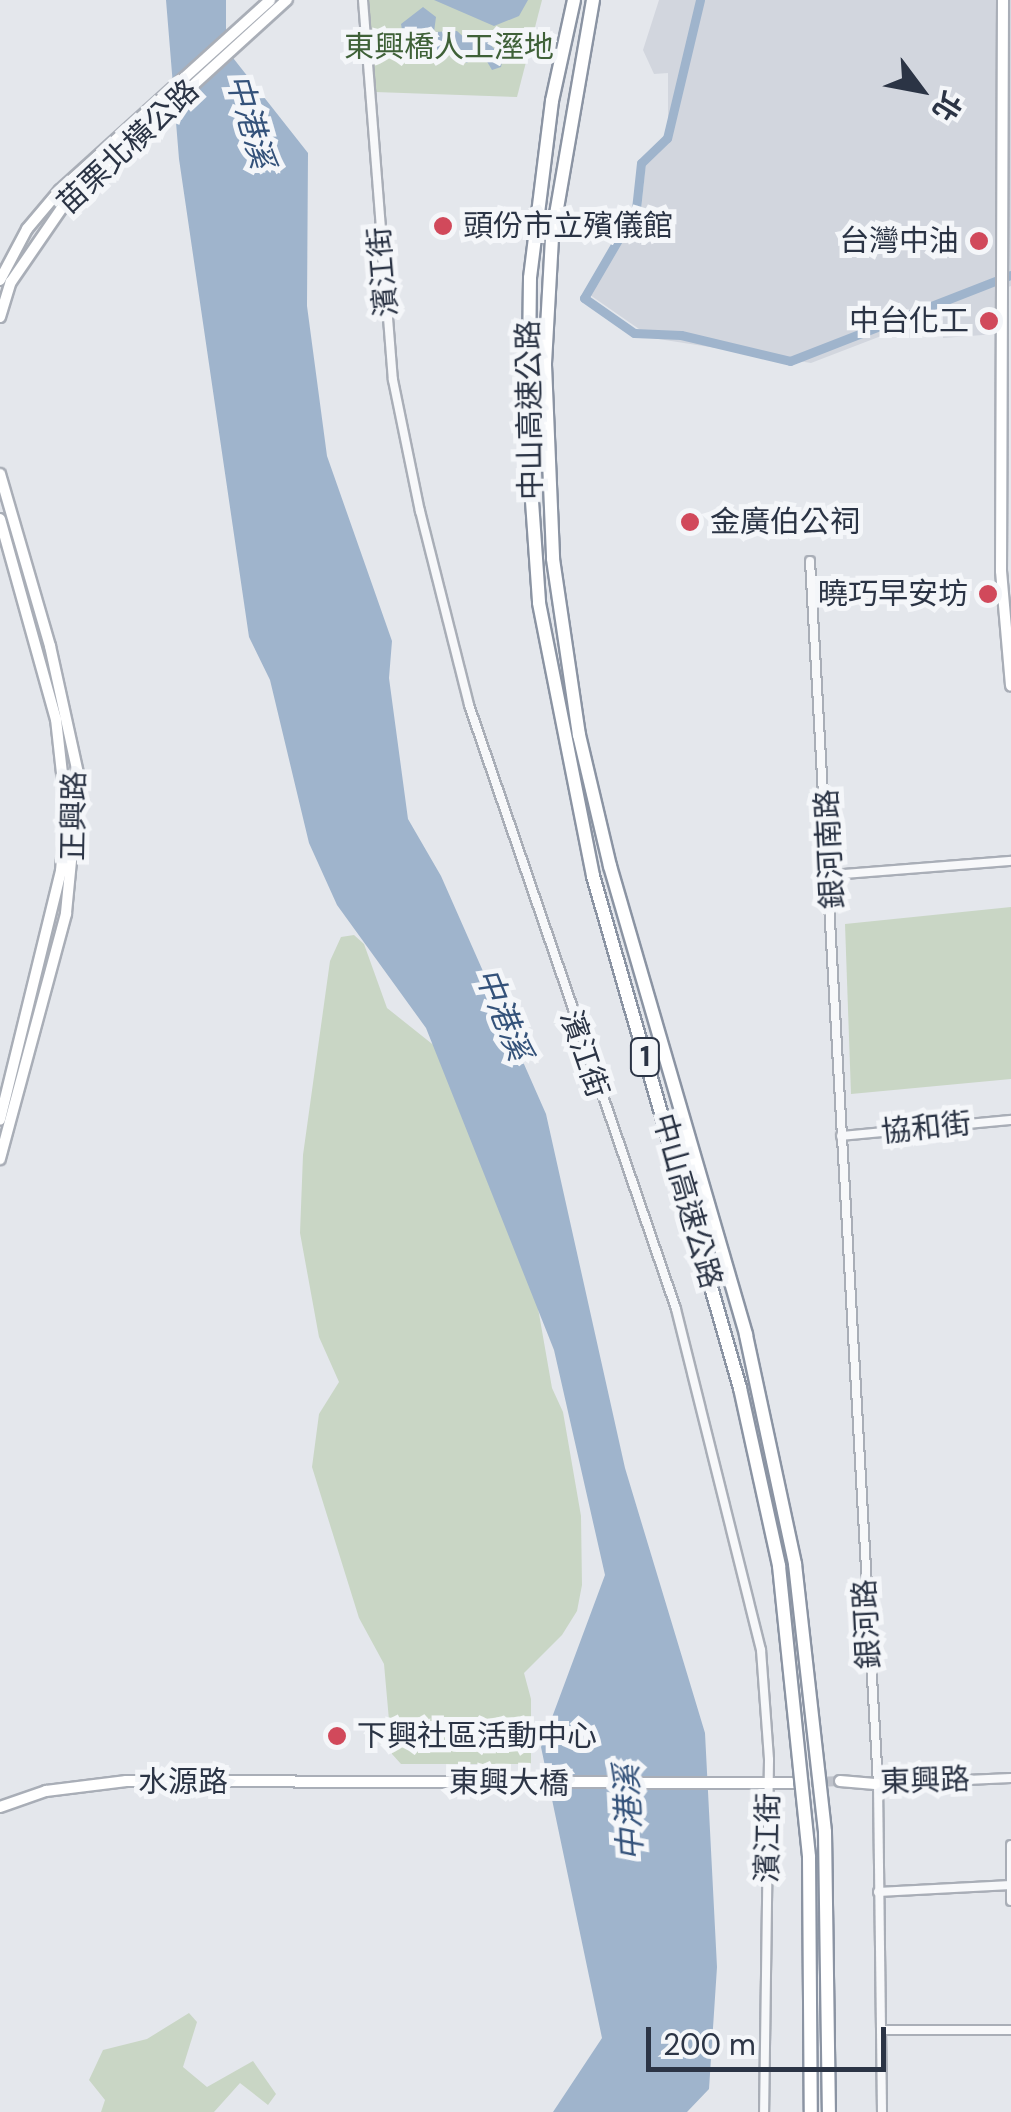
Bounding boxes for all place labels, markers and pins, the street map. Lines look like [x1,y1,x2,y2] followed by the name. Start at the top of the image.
[463,208,673,244] place label: 頭份市立殯儀館
[432,215,454,237] marker: 頭份市立殯儀館
[839,223,959,259] place label: 台灣中油
[968,230,990,252] marker: 台灣中油
[849,303,969,339] place label: 中台化工
[978,310,1000,332] marker: 中台化工
[710,504,860,540] place label: 金廣伯公祠
[679,511,701,533] marker: 金廣伯公祠
[818,576,968,612] place label: 曉巧早安坊
[977,583,999,605] marker: 曉巧早安坊
[357,1718,597,1754] place label: 下興社區活動中心
[326,1725,348,1747] marker: 下興社區活動中心

